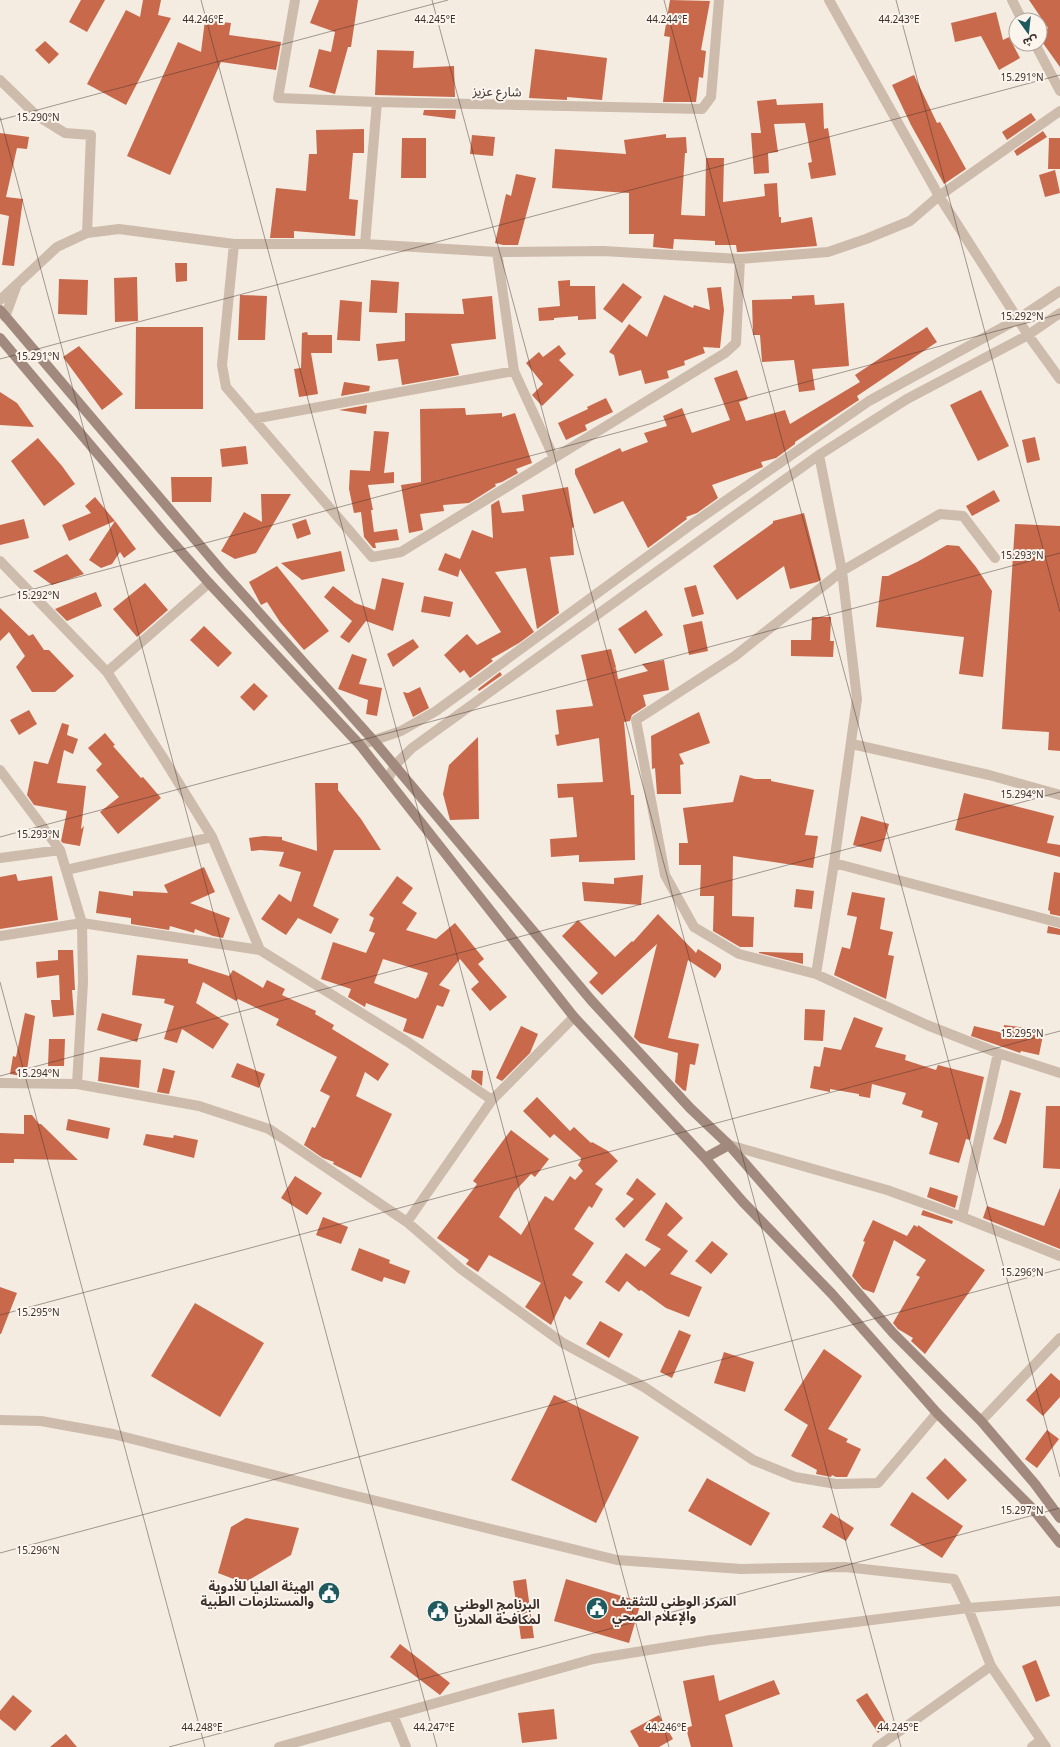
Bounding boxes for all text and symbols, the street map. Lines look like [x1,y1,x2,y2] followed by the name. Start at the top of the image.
[182,12,224,26] text: 44.246°E
[414,12,456,26] text: 44.245°E
[646,12,688,26] text: 44.244°E
[878,12,920,26] text: 44.243°E
[1008,12,1048,52] north arrow
[1021,33,1040,51] text: ش
[1000,70,1044,84] text: 15.291°N
[471,82,522,102] street label: شارع عزيز
[16,110,60,124] text: 15.290°N
[1000,309,1044,323] text: 15.292°N
[16,349,60,363] text: 15.291°N
[1000,548,1044,562] text: 15.293°N
[16,588,60,602] text: 15.292°N
[1000,787,1044,801] text: 15.294°N
[16,827,60,841] text: 15.293°N
[1000,1026,1044,1040] text: 15.295°N
[16,1066,60,1080] text: 15.294°N
[1000,1265,1044,1279] text: 15.296°N
[16,1305,60,1319] text: 15.295°N
[1000,1503,1044,1517] text: 15.297°N
[16,1543,60,1557] text: 15.296°N
[200,1577,314,1610] place label: الهيئة العليا للأدوية والمستلزمات الطبية
[316,1580,342,1606] public building icon: الهيئة العليا للأدوية والمستلزمات الطبية
[612,1592,736,1627] place label: المركز الوطني للتثقيف والإعلام الصحي
[454,1595,541,1628] place label: البرنامج الوطني لمكافحة الملاريا
[584,1595,610,1621] public building icon: المركز الوطني للتثقيف والإعلام الصحي
[425,1598,451,1624] public building icon: البرنامج الوطني لمكافحة الملاريا
[181,1720,223,1734] text: 44.248°E
[413,1720,455,1734] text: 44.247°E
[645,1720,687,1734] text: 44.246°E
[877,1720,919,1734] text: 44.245°E

